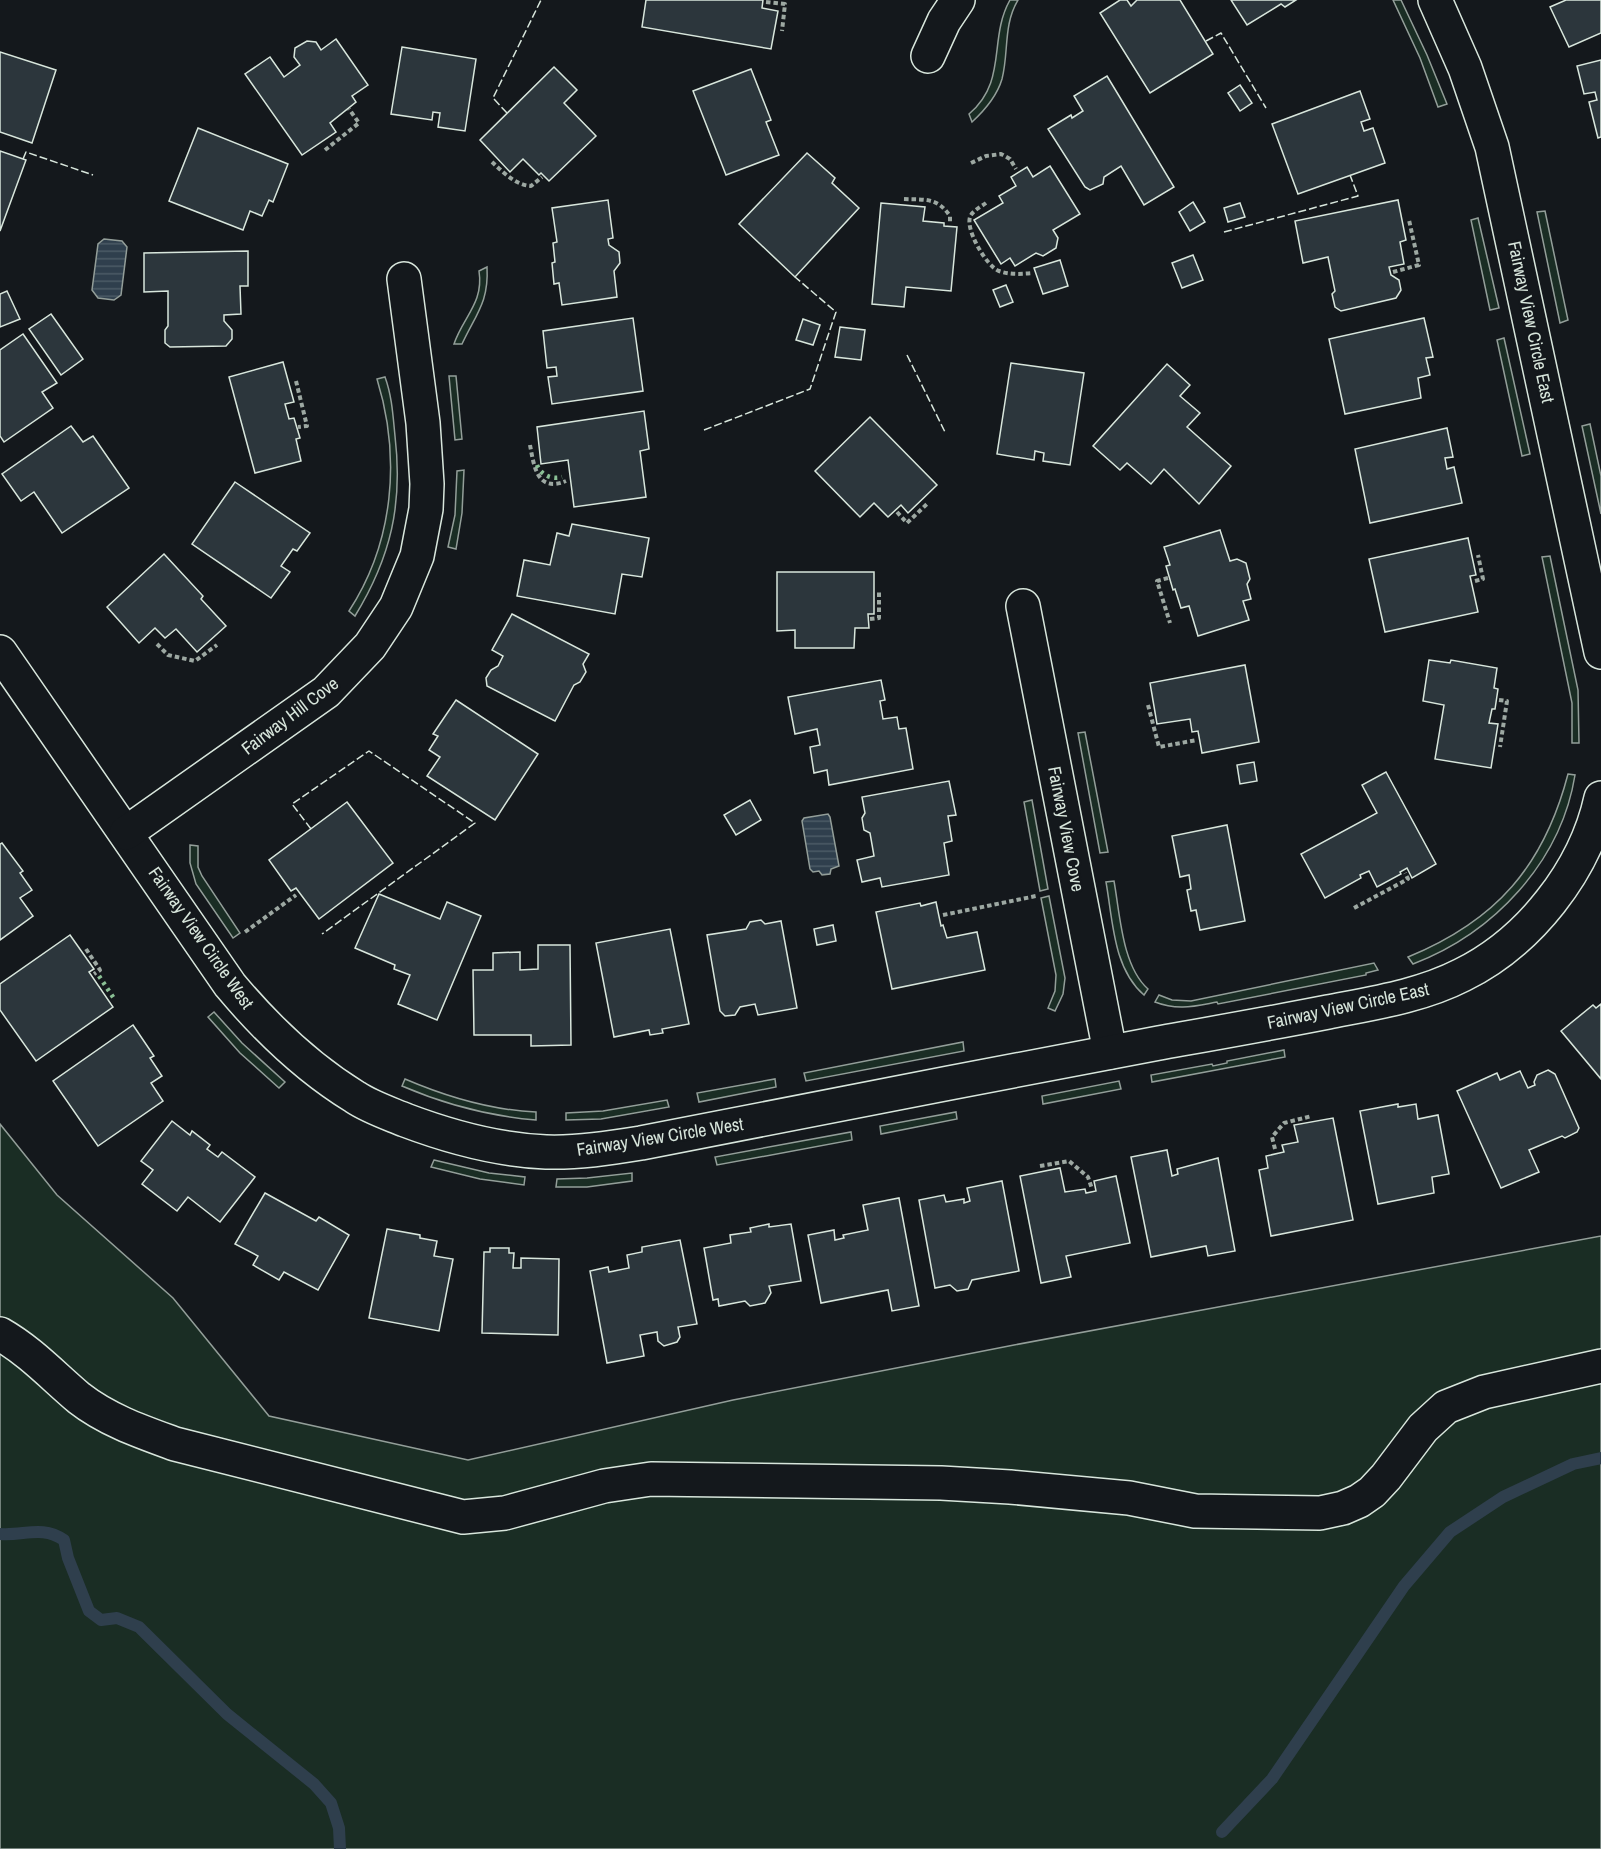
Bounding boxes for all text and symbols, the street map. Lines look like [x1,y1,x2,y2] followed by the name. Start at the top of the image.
[1502,239,1561,405] street label: Fairway View Circle East
[236,671,343,760] street label: Fairway Hill Cove
[1042,764,1091,894] street label: Fairway View Cove
[143,862,260,1014] street label: Fairway View Circle West
[1265,976,1431,1035] street label: Fairway View Circle East
[575,1111,745,1162] street label: Fairway View Circle West

